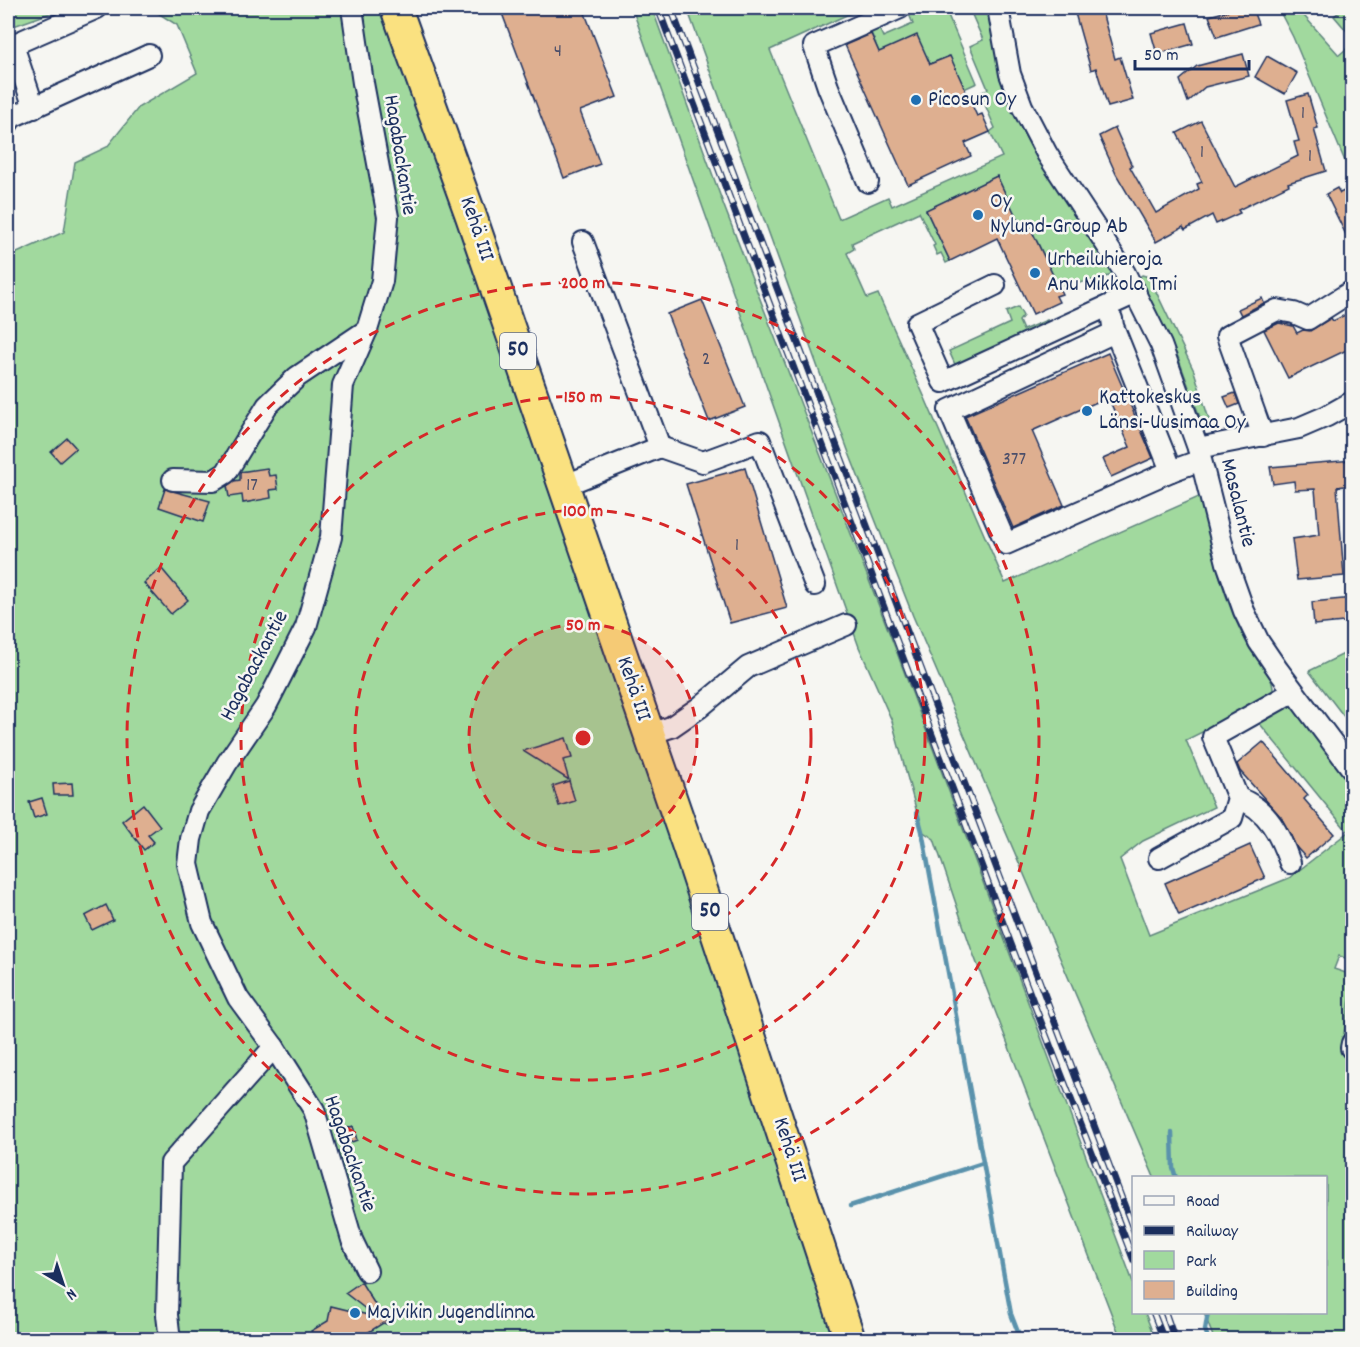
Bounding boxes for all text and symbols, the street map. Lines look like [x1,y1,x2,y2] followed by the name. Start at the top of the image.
[1135,33,1249,71] scale bar
[554,38,562,66] house number: 4
[1144,44,1179,69] text: 50 m
[928,85,1017,116] place label: Picosun Oy
[374,93,424,217] street label: Hagabackantie
[909,93,923,107] marker: Picosun Oy
[1301,100,1305,128] house number: 1
[1200,139,1204,167] house number: 1
[1308,143,1312,171] house number: 1
[990,187,1128,243] place label: Oy Nylund-Group Ab
[451,193,502,266] street label: Kehä III
[971,208,985,222] marker: Oy Nylund-Group Ab
[1047,245,1177,301] place label: Urheiluhieroja Anu Mikkola Tmi
[1028,266,1042,280] marker: Urheiluhieroja Anu Mikkola Tmi
[561,272,605,297] text: 200 m
[500,333,536,369] road number: 50
[702,346,710,374] house number: 2
[1099,383,1247,439] place label: Kattokeskus Länsi-Uusimaa Oy
[564,386,602,411] text: 150 m
[1080,404,1094,418] marker: Kattokeskus Länsi-Uusimaa Oy
[1002,446,1026,474] house number: 377
[1211,455,1263,551] street label: Masalantie
[246,472,258,500] house number: 17
[563,500,603,525] text: 100 m
[735,532,739,560] house number: 1
[213,605,297,727] street label: Hagabackantie
[566,614,600,639] text: 50 m
[608,653,659,726] street label: Kehä III
[573,728,593,748] centre of rings
[692,894,728,930] road number: 50
[315,1091,383,1217] street label: Hagabackantie
[764,1114,814,1187] street label: Kehä III
[1132,1176,1327,1314] legend
[1186,1190,1220,1215] text: Road
[1186,1220,1239,1245] text: Railway
[1186,1250,1217,1275] text: Park
[33,1254,93,1314] north arrow
[1186,1280,1238,1305] text: Building
[60,1282,81,1305] text: N
[367,1298,535,1329] place label: Majvikin Jugendlinna
[348,1306,362,1320] marker: Majvikin Jugendlinna

